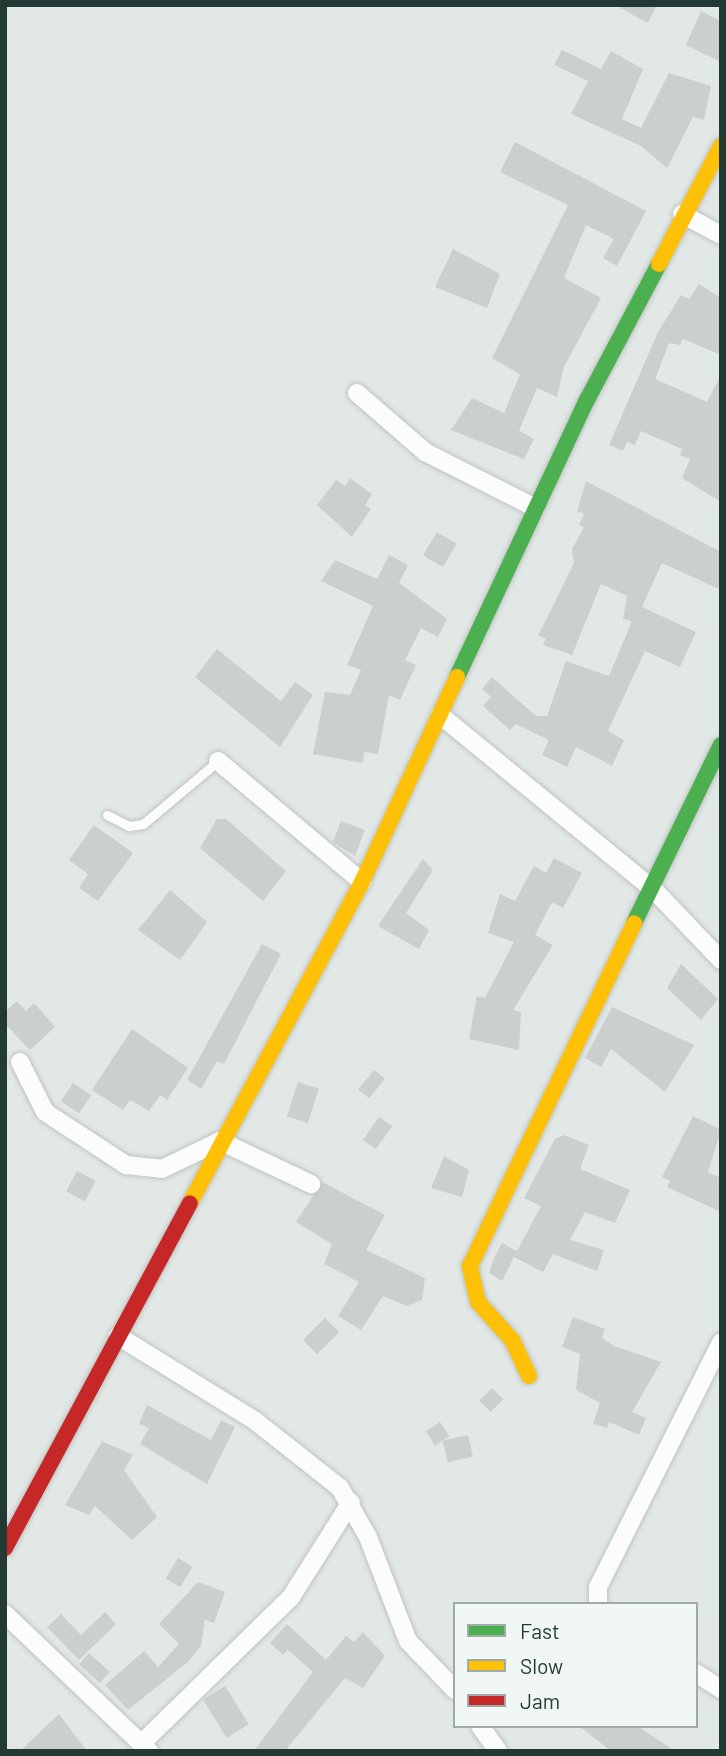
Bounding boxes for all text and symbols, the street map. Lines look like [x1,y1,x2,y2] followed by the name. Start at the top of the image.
[453,1602,698,1728] legend
[520,1618,560,1643] text: Fast
[520,1653,563,1678] text: Slow
[520,1688,560,1713] text: Jam

